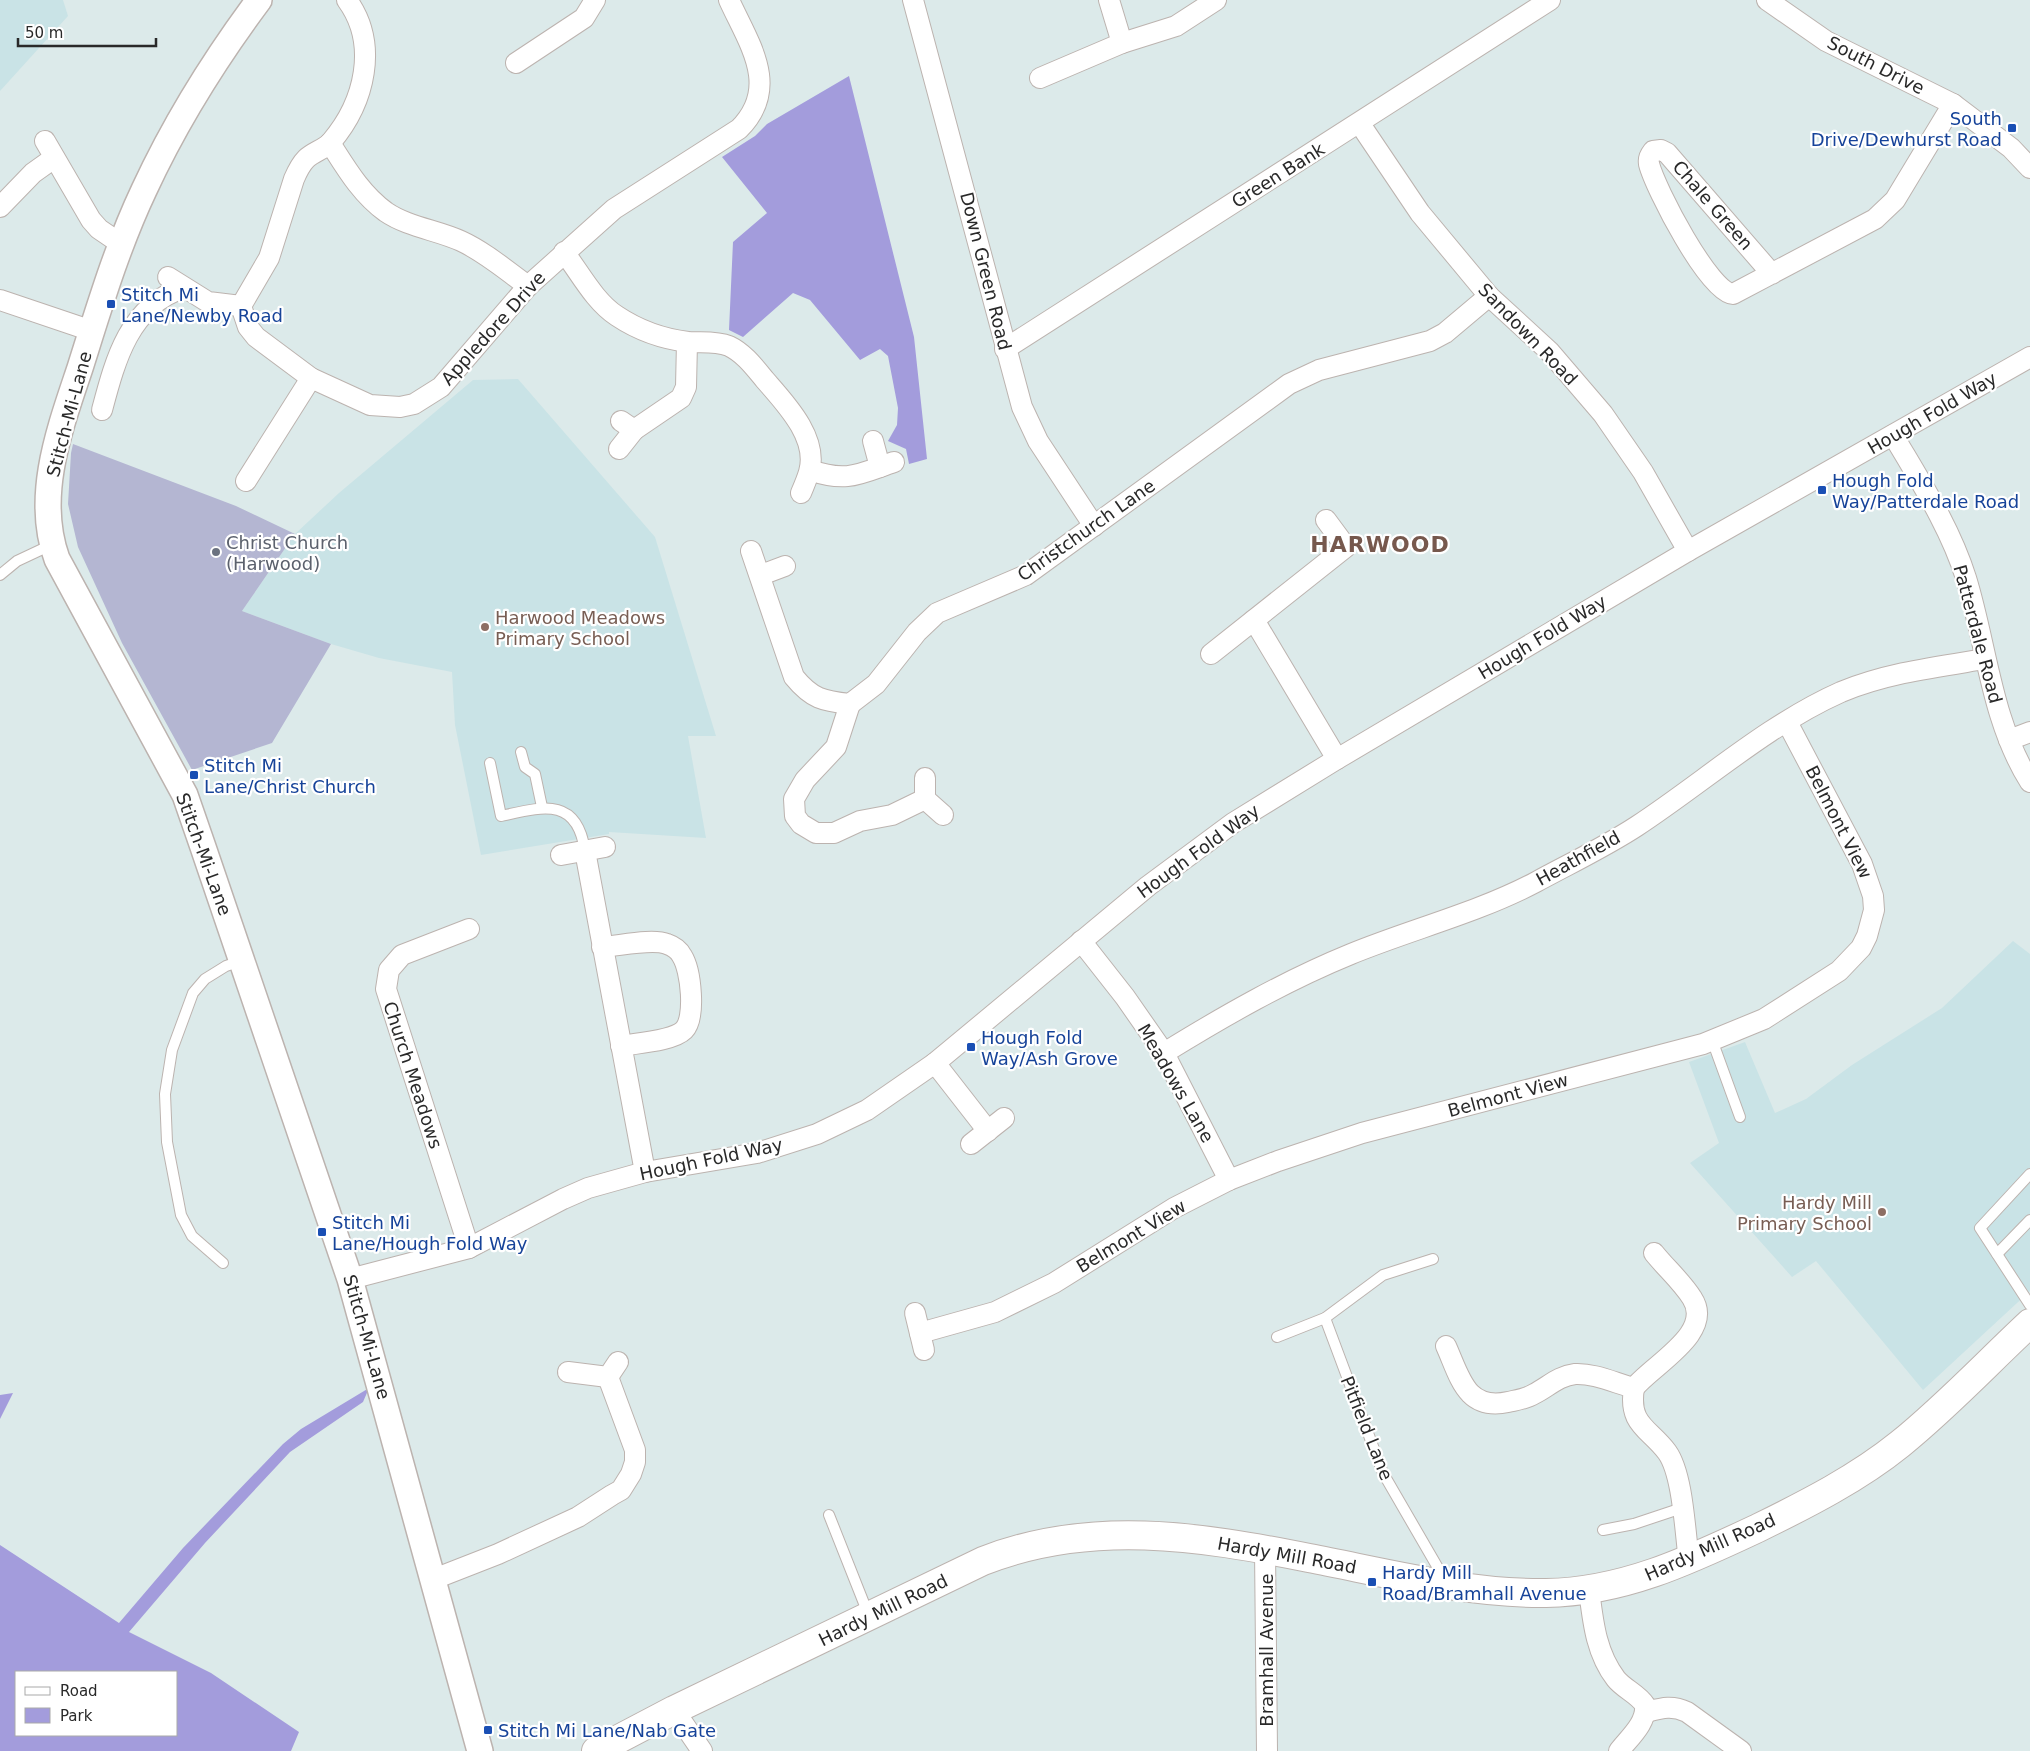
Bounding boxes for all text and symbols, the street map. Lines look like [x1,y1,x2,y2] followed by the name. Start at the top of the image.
[18,15,155,47] scale bar
[25,24,63,42] text: 50 m
[1824,32,1928,98] street label: South Drive
[1811,108,2002,150] place label: South Drive/Dewhurst Road
[2006,122,2018,134] marker: South Drive/Dewhurst Road
[1228,138,1329,212] street label: Green Bank
[1669,156,1757,254] street label: Chale Green
[956,190,1016,352] street label: Down Green Road
[437,267,549,389] street label: Appledore Drive
[1474,279,1582,389] street label: Sandown Road
[121,284,283,326] place label: Stitch Mi Lane/Newby Road
[105,298,117,310] marker: Stitch Mi Lane/Newby Road
[42,349,96,479] street label: Stitch-Mi-Lane
[1864,367,2001,459] street label: Hough Fold Way
[1832,470,2019,512] place label: Hough Fold Way/Patterdale Road
[1013,475,1159,585] street label: Christchurch Lane
[1816,484,1828,496] marker: Hough Fold Way/Patterdale Road
[226,532,348,574] place label: Christ Church (Harwood)
[1310,532,1450,557] district label: HARWOOD
[210,546,222,558] marker: Christ Church (Harwood)
[1949,562,2007,706] street label: Patterdale Road
[1474,590,1610,684] street label: Hough Fold Way
[495,607,665,649] place label: Harwood Meadows Primary School
[479,621,491,633] marker: Harwood Meadows Primary School
[204,755,376,797] place label: Stitch Mi Lane/Christ Church
[1802,762,1876,882] street label: Belmont View
[188,769,200,781] marker: Stitch Mi Lane/Christ Church
[172,790,236,918] street label: Stitch-Mi-Lane
[1133,799,1263,902] street label: Hough Fold Way
[1532,826,1624,890] street label: Heathfield
[379,999,447,1151] street label: Church Meadows
[1134,1020,1218,1146] street label: Meadows Lane
[981,1027,1118,1069] place label: Hough Fold Way/Ash Grove
[965,1041,977,1053] marker: Hough Fold Way/Ash Grove
[1445,1069,1571,1121] street label: Belmont View
[638,1134,785,1184] street label: Hough Fold Way
[1737,1192,1872,1234] place label: Hardy Mill Primary School
[1073,1195,1189,1277] street label: Belmont View
[1876,1206,1888,1218] marker: Hardy Mill Primary School
[332,1212,528,1254] place label: Stitch Mi Lane/Hough Fold Way
[316,1226,328,1238] marker: Stitch Mi Lane/Hough Fold Way
[339,1272,395,1402] street label: Stitch-Mi-Lane
[1337,1373,1397,1483] street label: Pitfield Lane
[1641,1509,1779,1585] street label: Hardy Mill Road
[1216,1532,1358,1578] street label: Hardy Mill Road
[1382,1562,1587,1604] place label: Hardy Mill Road/Bramhall Avenue
[815,1570,951,1650] street label: Hardy Mill Road
[1256,1573,1277,1727] street label: Bramhall Avenue
[1366,1576,1378,1588] marker: Hardy Mill Road/Bramhall Avenue
[15,1671,178,1736] legend
[60,1682,98,1700] text: Road
[60,1707,93,1725] text: Park
[498,1720,716,1741] place label: Stitch Mi Lane/Nab Gate
[482,1724,494,1736] marker: Stitch Mi Lane/Nab Gate

